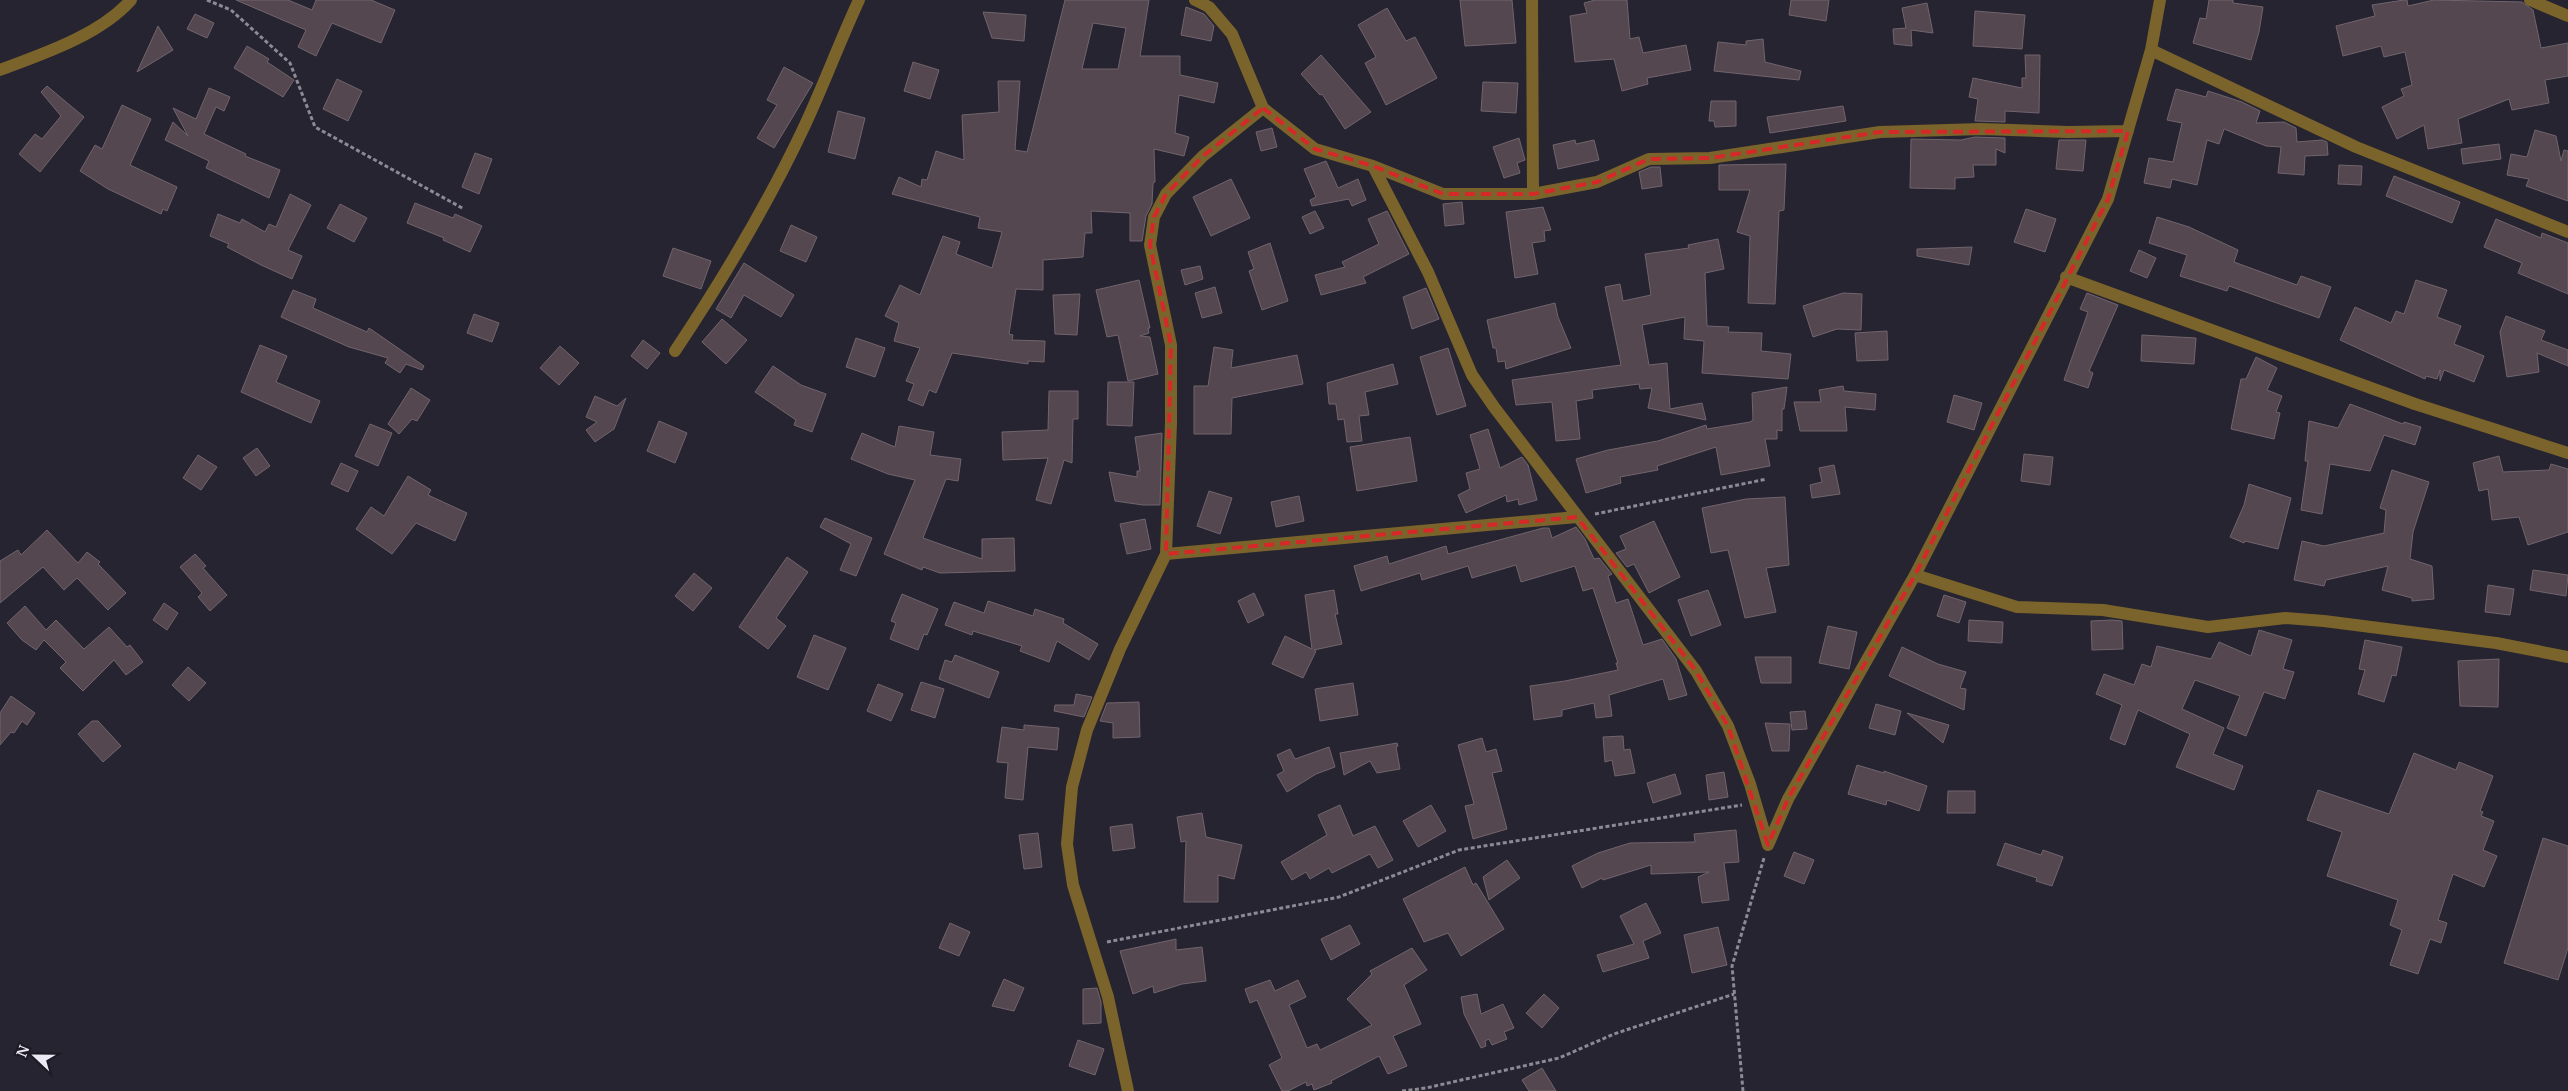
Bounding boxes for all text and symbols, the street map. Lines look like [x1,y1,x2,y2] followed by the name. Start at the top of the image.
[10,1031,60,1081] north arrow
[13,1043,33,1060] text: N

